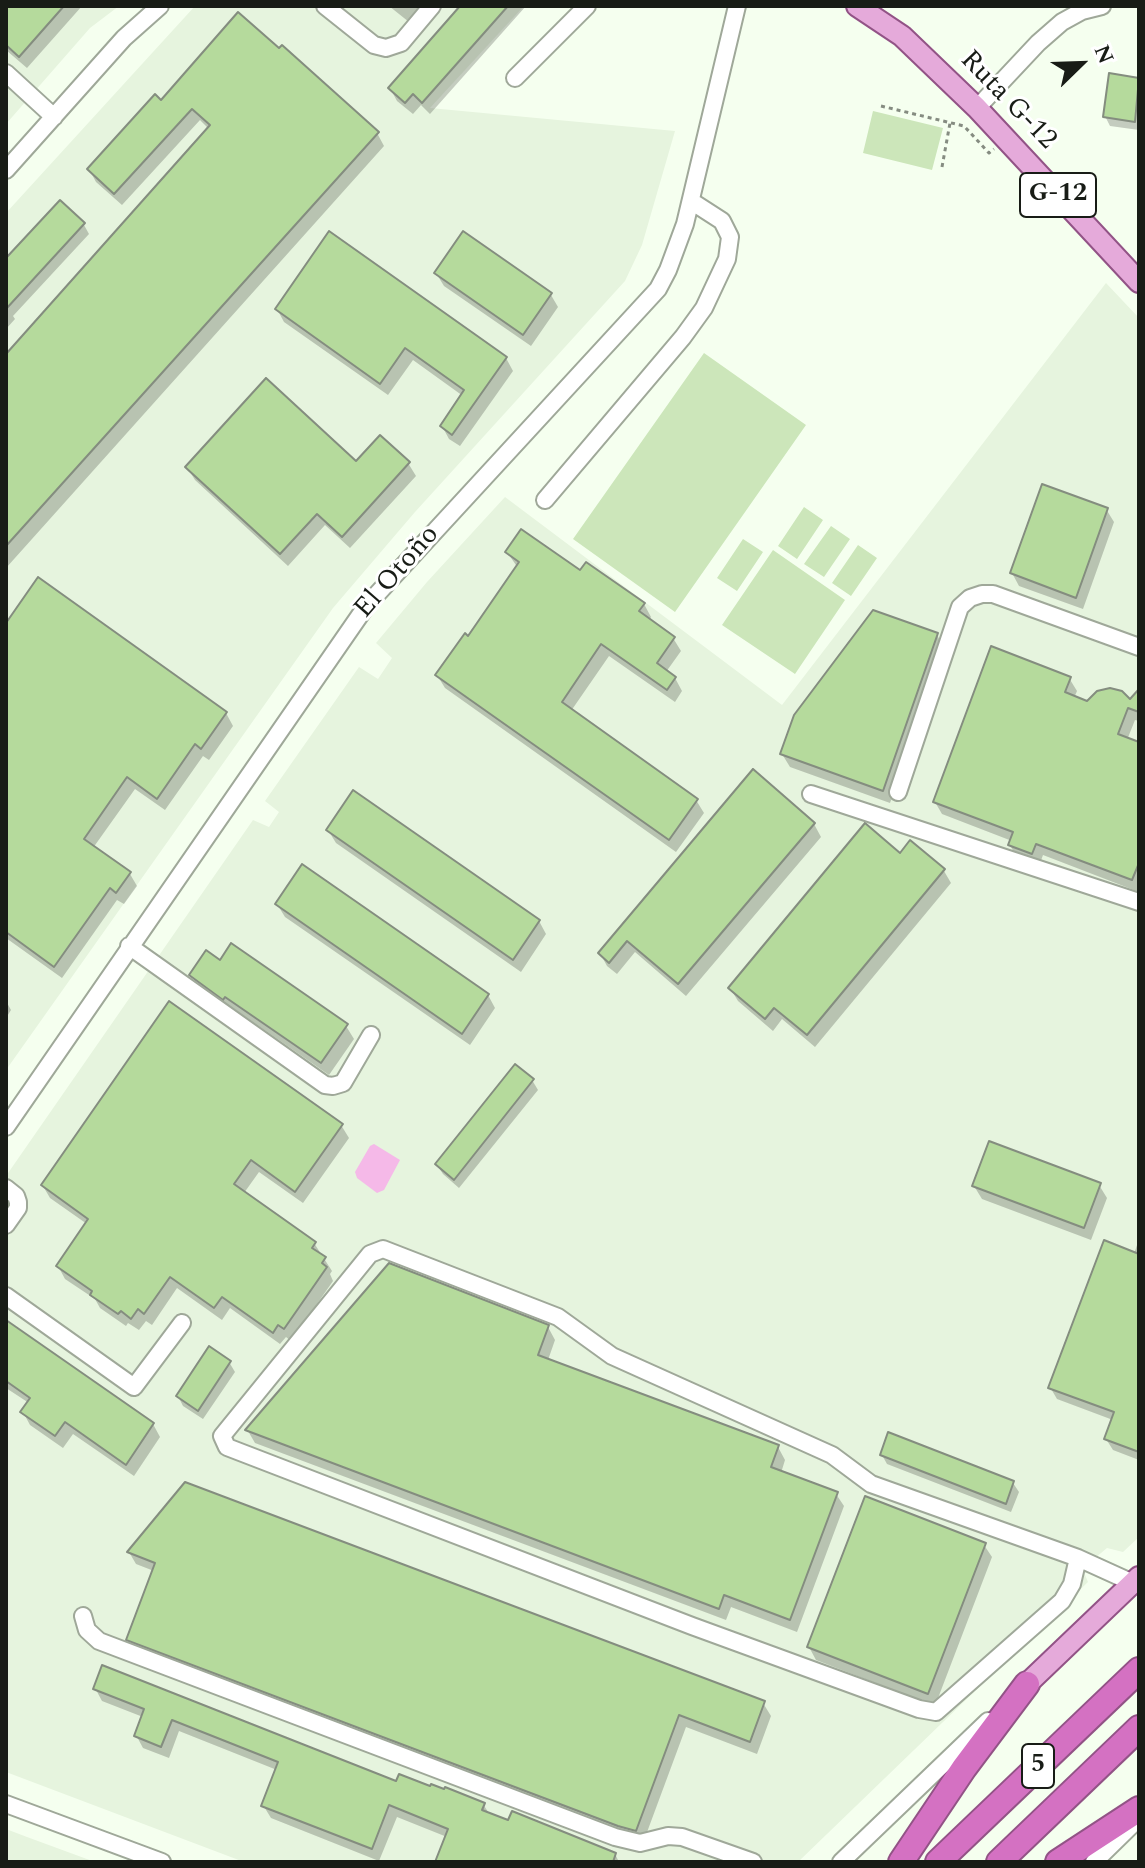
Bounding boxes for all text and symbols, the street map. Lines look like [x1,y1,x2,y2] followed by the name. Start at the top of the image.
[1041,24,1121,104] north arrow
[1085,40,1122,69] text: N
[952,44,1062,158] street label: Ruta G-12
[1020,173,1096,217] road number: G-12
[348,520,448,626] street label: El Otoño
[1022,1744,1054,1788] road number: 5

